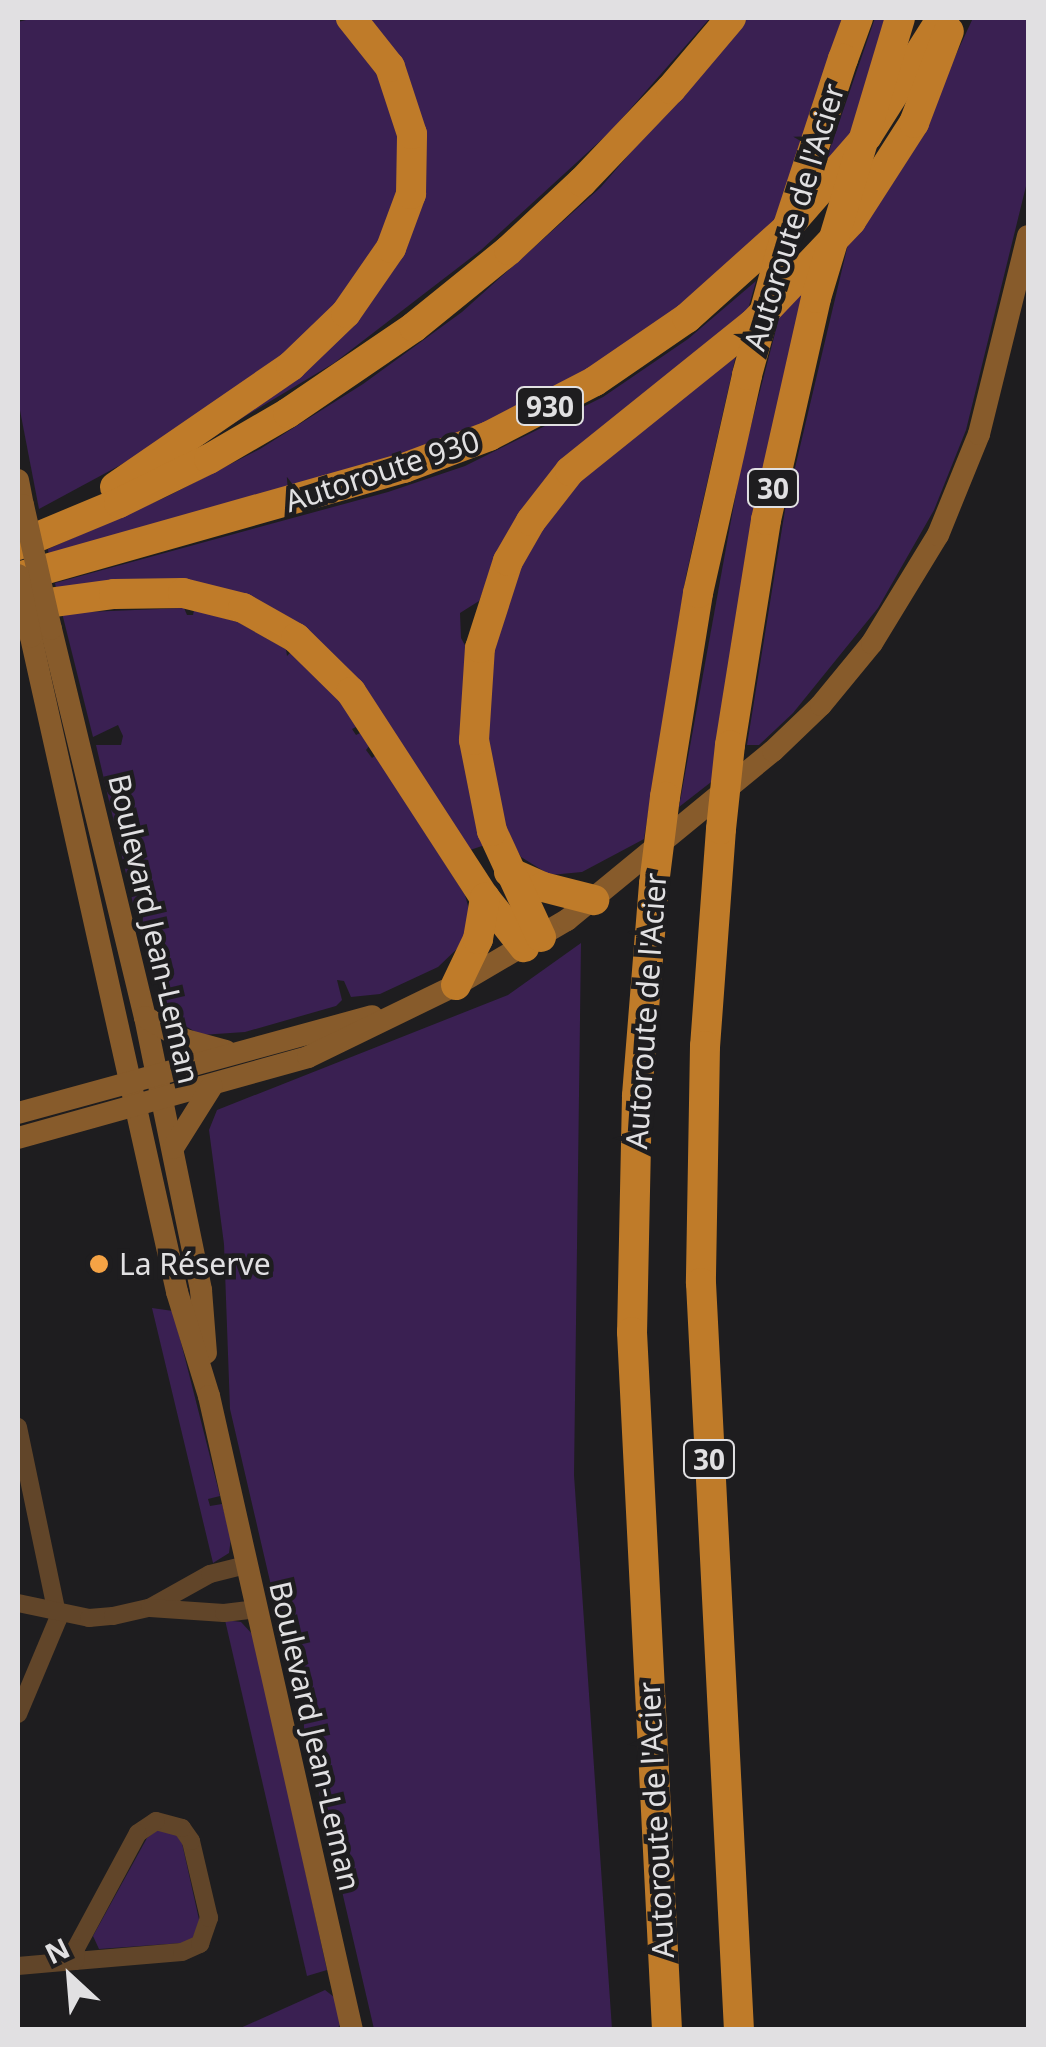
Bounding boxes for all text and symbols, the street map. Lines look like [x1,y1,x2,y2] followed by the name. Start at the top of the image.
[736,79,852,355] street label: Autoroute de l'Acier
[515,383,585,429] road number: 930
[280,423,484,519] street label: Autoroute 930
[746,465,800,511] road number: 30
[101,771,207,1087] street label: Boulevard Jean-Leman
[618,872,674,1150] street label: Autoroute de l'Acier
[119,1246,271,1282] place label: La Réserve
[88,1253,110,1275] marker: La Réserve
[682,1436,736,1482] road number: 30
[262,1578,368,1894] street label: Boulevard Jean-Leman
[631,1681,681,1959] street label: Autoroute de l'Acier
[20,1927,120,2027] north arrow
[38,1928,75,1972] text: N

